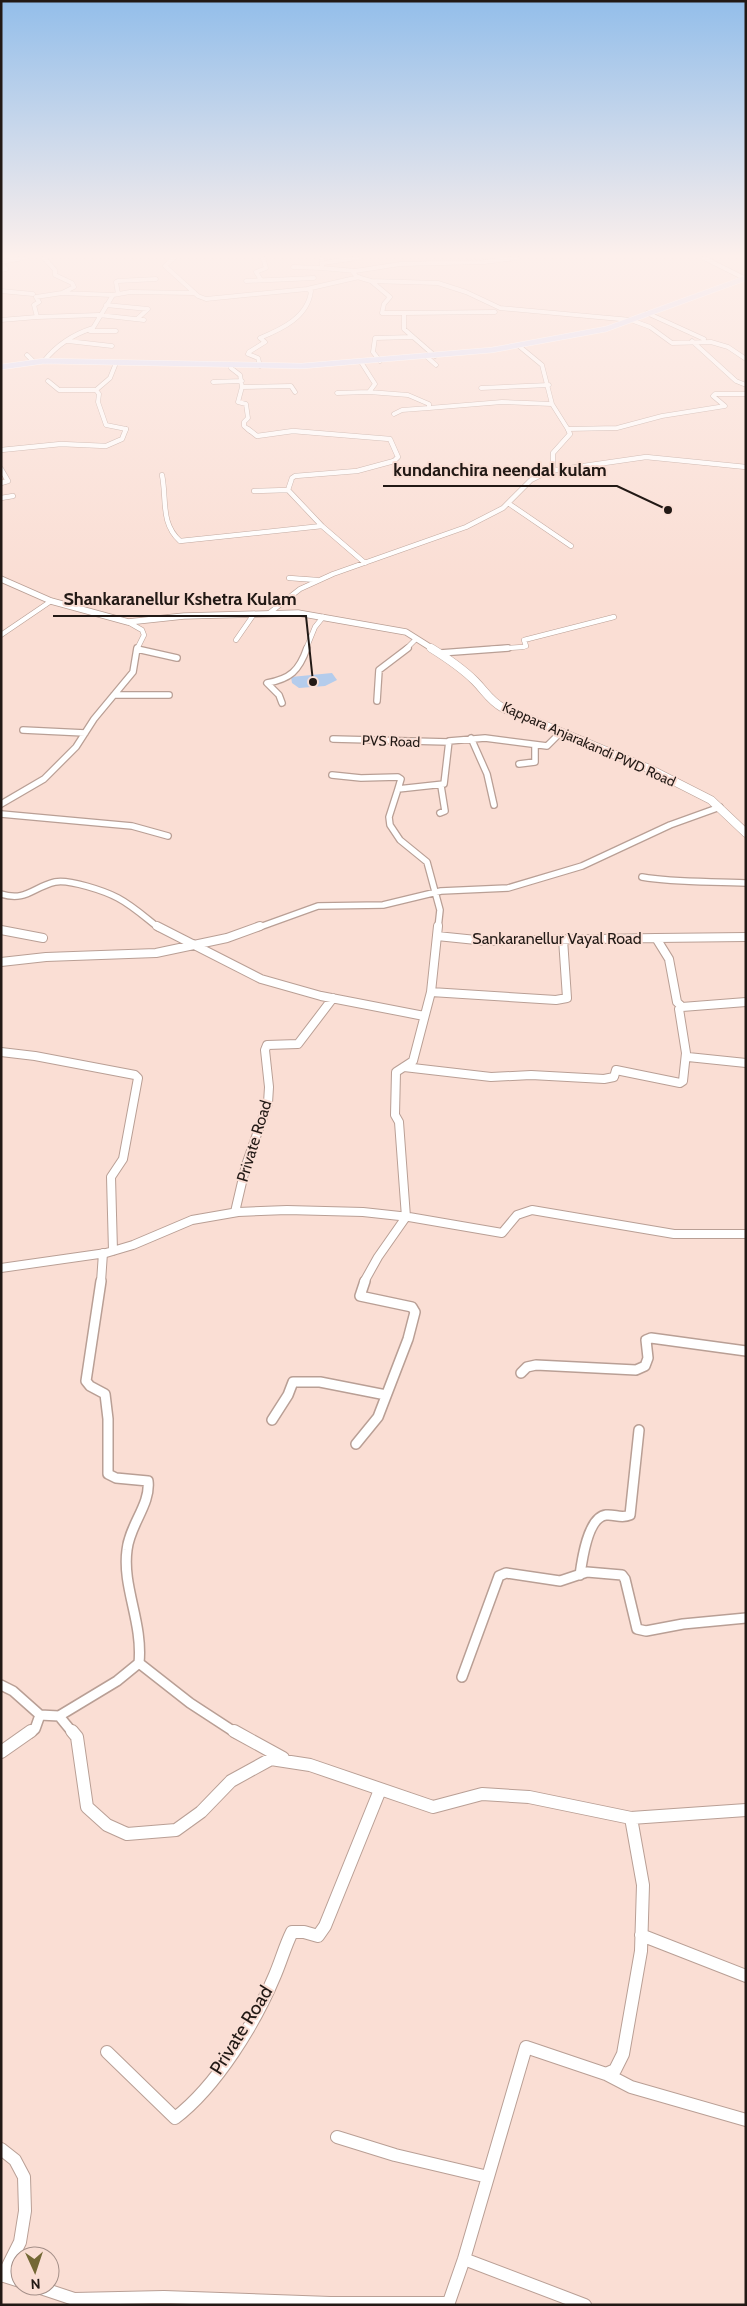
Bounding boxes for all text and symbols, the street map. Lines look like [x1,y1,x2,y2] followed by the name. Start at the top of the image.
[383,453,617,486] callout: kundanchira neendal kulam
[393,459,607,481] text: kundanchira neendal kulam
[53,583,306,616] callout: Shankaranellur Kshetra Kulam
[63,588,297,610] text: Shankaranellur Kshetra Kulam
[500,698,678,790] street label: Kappara Anjarakandi PWD Road
[362,731,420,751] street label: PVS Road
[472,929,642,948] street label: Sankaranellur Vayal Road
[233,1098,275,1184] street label: Private Road
[205,1981,277,2079] street label: Private Road
[10,2246,60,2296] north arrow
[30,2275,41,2293] text: N

